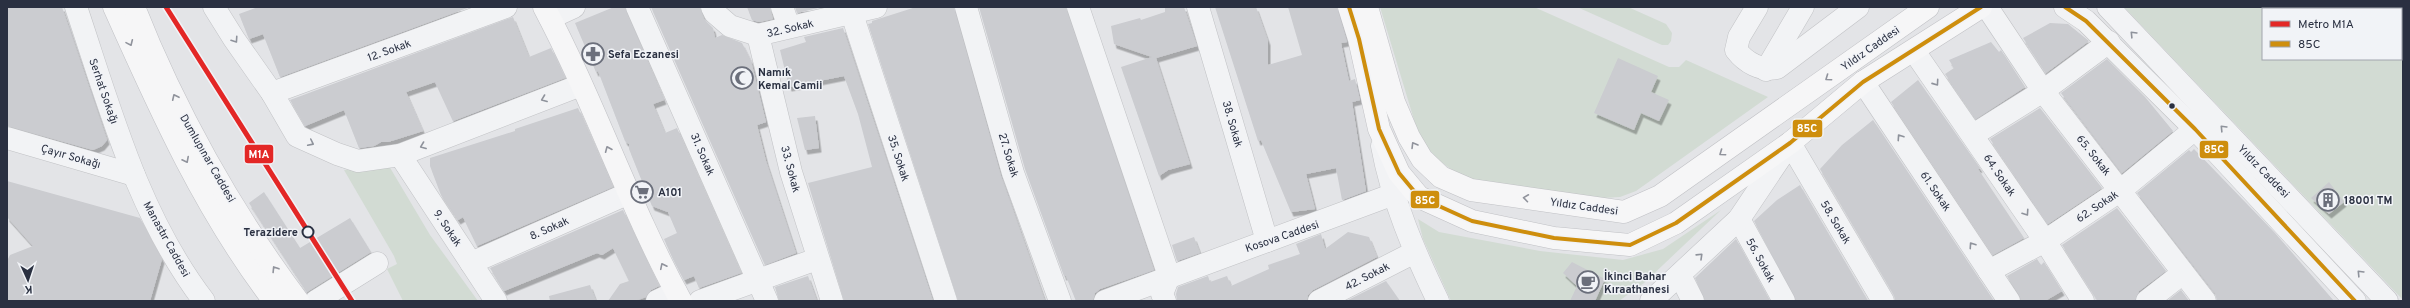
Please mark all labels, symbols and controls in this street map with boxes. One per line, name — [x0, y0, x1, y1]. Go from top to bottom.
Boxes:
legend — [2262, 8, 2402, 60]
street label: 32. Sokak — [765, 17, 815, 41]
text: Metro M1A — [2298, 17, 2354, 33]
street label: Yıldız Caddesi — [1838, 23, 1903, 74]
one-way arrow — [2131, 31, 2138, 38]
one-way arrow — [230, 36, 238, 43]
street label: 12. Sokak — [366, 37, 413, 65]
text: 85C — [2298, 37, 2321, 53]
one-way arrow — [125, 38, 133, 46]
pharmacy icon: Sefa Eczanesi — [580, 41, 606, 67]
place label: Sefa Eczanesi — [608, 48, 679, 62]
street label: Serhat Sokağı — [85, 57, 121, 126]
mosque icon: Namık Kemal Camii — [729, 65, 755, 91]
place label: Namık Kemal Camii — [758, 66, 822, 93]
one-way arrow — [1825, 73, 1832, 81]
one-way arrow — [1931, 78, 1938, 85]
one-way arrow — [172, 93, 180, 101]
one-way arrow — [541, 94, 548, 102]
street label: 38. Sokak — [1219, 99, 1245, 149]
unlabelled marker — [2167, 101, 2177, 111]
street label: Dumlupınar Caddesi — [176, 112, 238, 205]
line badge: 85C — [1792, 119, 1823, 138]
text: 85C — [1797, 122, 1817, 136]
one-way arrow — [2220, 125, 2227, 133]
street label: 31. Sokak — [687, 131, 717, 178]
street label: 27. Sokak — [995, 131, 1022, 180]
street label: 65. Sokak — [2073, 132, 2114, 179]
street label: 35. Sokak — [884, 133, 912, 184]
one-way arrow — [1897, 134, 1905, 141]
one-way arrow — [307, 138, 314, 146]
line badge: 85C — [2199, 140, 2229, 159]
street label: Çayır Sokağı — [39, 142, 102, 172]
one-way arrow — [420, 142, 427, 150]
one-way arrow — [1411, 142, 1418, 149]
street label: Yıldız Caddesi — [2234, 142, 2292, 201]
text: 85C — [2204, 143, 2224, 157]
line badge: M1A — [244, 144, 274, 164]
street label: 33. Sokak — [777, 144, 803, 194]
one-way arrow — [605, 145, 613, 153]
text: M1A — [249, 148, 270, 162]
one-way arrow — [1719, 148, 1726, 155]
street label: 64. Sokak — [1980, 152, 2019, 200]
one-way arrow — [181, 156, 188, 163]
street label: 61. Sokak — [1917, 169, 1954, 214]
supermarket icon: A101 — [629, 179, 655, 205]
place label: A101 — [658, 186, 682, 200]
street label: 62. Sokak — [2074, 187, 2122, 226]
building icon: 18001 TM — [2315, 187, 2341, 213]
line badge: 85C — [1410, 190, 1440, 209]
text: 85C — [1415, 194, 1435, 208]
one-way arrow — [1522, 194, 1529, 203]
place label: 18001 TM — [2344, 194, 2392, 208]
street label: Yıldız Caddesi — [1549, 195, 1619, 219]
street label: 58. Sokak — [1817, 198, 1854, 247]
street label: Manastır Caddesi — [140, 199, 193, 280]
street label: 9. Sokak — [430, 208, 465, 250]
one-way arrow — [2021, 208, 2028, 215]
street label: 8. Sokak — [528, 214, 571, 244]
street label: Kosova Caddesi — [1244, 218, 1321, 256]
marker: Terazidere — [301, 225, 315, 239]
place label: Terazidere — [244, 226, 298, 240]
street label: 56. Sokak — [1742, 236, 1778, 285]
one-way arrow — [1970, 243, 1977, 250]
one-way arrow — [1695, 253, 1703, 261]
north arrow — [8, 260, 48, 300]
street label: 42. Sokak — [1343, 260, 1392, 294]
one-way arrow — [660, 263, 668, 271]
one-way arrow — [273, 267, 280, 274]
cafe icon: İkinci Bahar Kıraathanesi — [1575, 269, 1601, 295]
place label: İkinci Bahar Kıraathanesi — [1604, 269, 1669, 297]
one-way arrow — [2358, 270, 2365, 278]
text: K — [24, 282, 33, 296]

